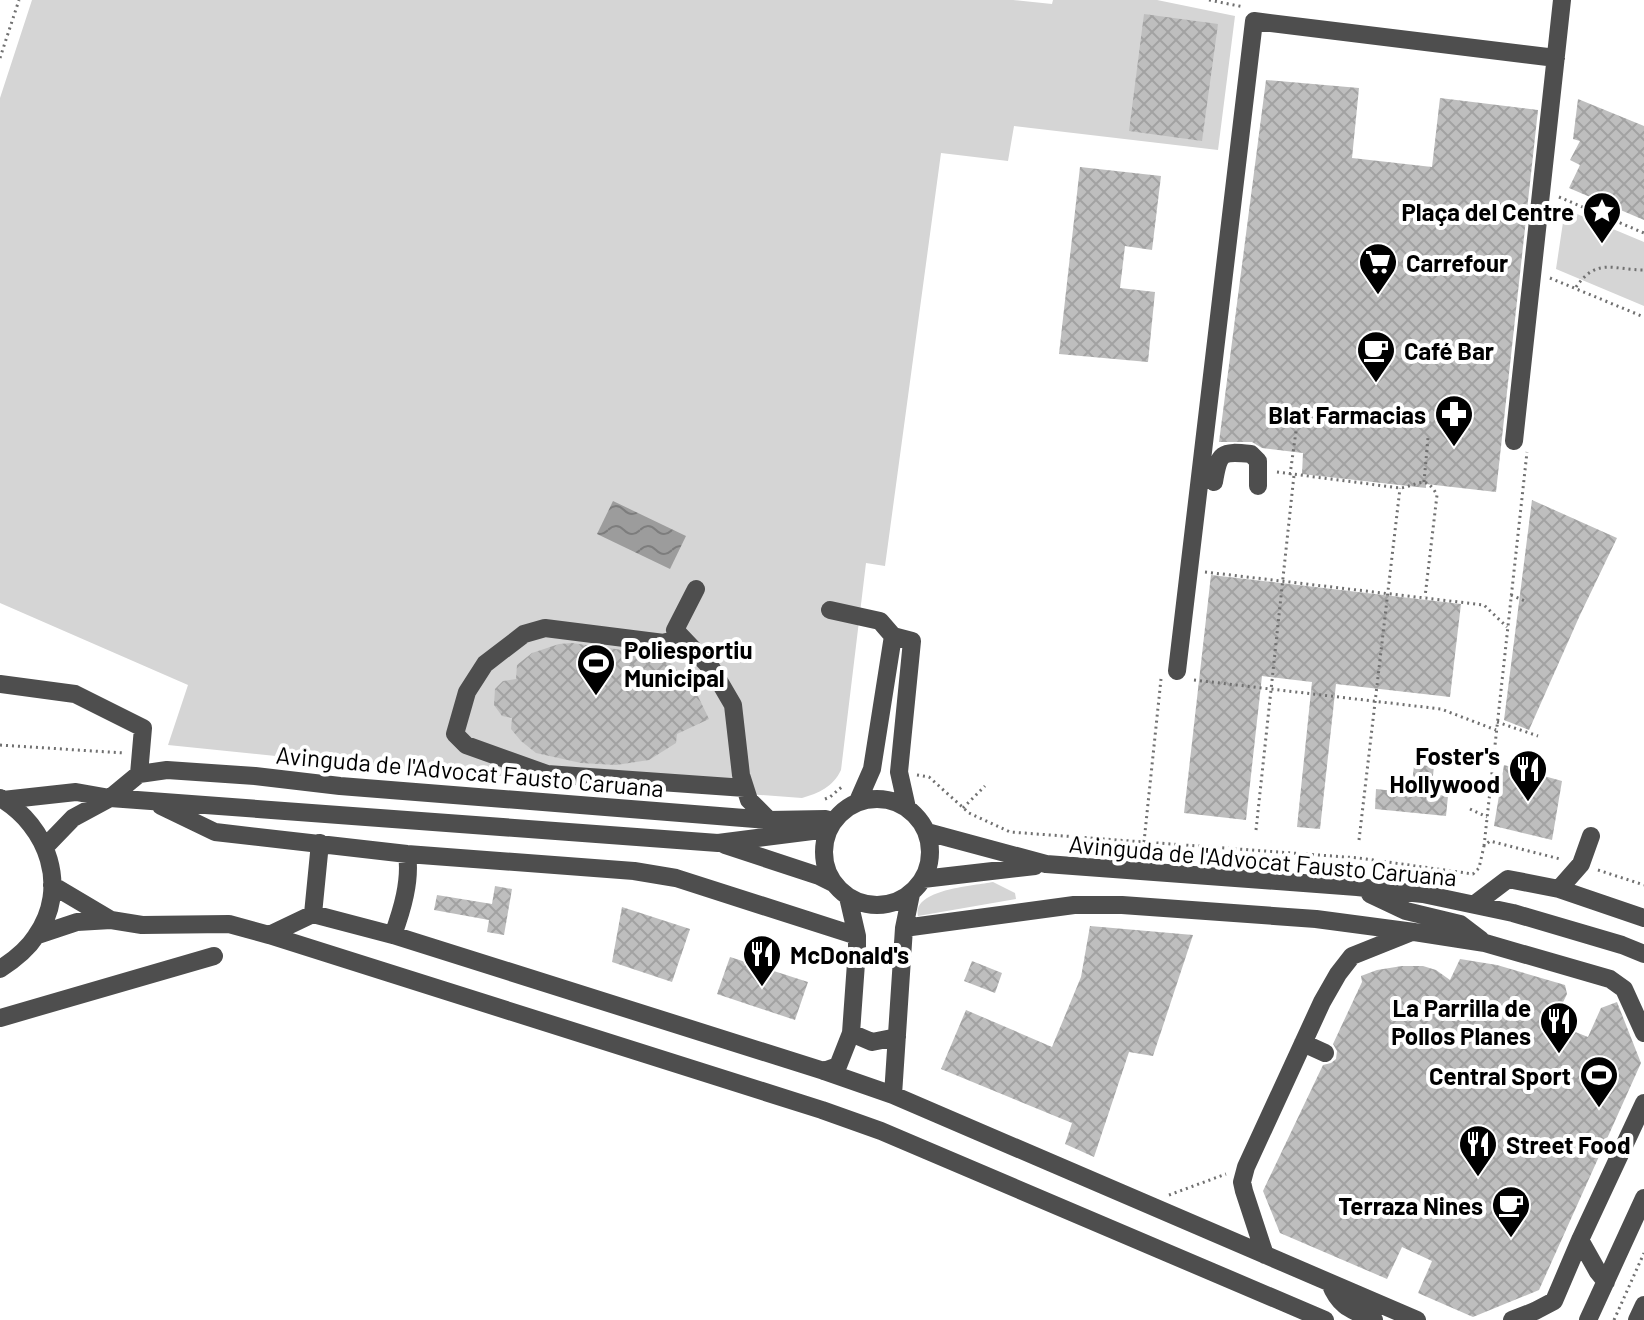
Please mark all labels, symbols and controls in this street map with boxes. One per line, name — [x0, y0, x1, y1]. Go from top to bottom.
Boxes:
place icon: Plaça del Centre — [1581, 190, 1623, 245]
place label: Plaça del Centre — [1402, 197, 1574, 226]
supermarket icon: Carrefour — [1357, 241, 1399, 296]
place label: Carrefour — [1406, 248, 1508, 277]
cafe icon: Café Bar — [1355, 329, 1397, 384]
place label: Café Bar — [1404, 336, 1494, 365]
pharmacy icon: Blat Farmacias — [1433, 393, 1475, 448]
place label: Blat Farmacias — [1268, 400, 1426, 429]
place label: Poliesportiu Municipal — [624, 635, 753, 692]
sports icon: Poliesportiu Municipal — [575, 642, 617, 697]
street label: Avinguda de l'Advocat Fausto Caruana — [275, 740, 665, 802]
place label: Foster's Hollywood — [1389, 741, 1500, 798]
restaurant icon: Foster's Hollywood — [1507, 748, 1549, 803]
street label: Avinguda de l'Advocat Fausto Caruana — [1068, 829, 1458, 891]
restaurant icon: McDonald's — [741, 933, 783, 988]
place label: McDonald's — [790, 940, 909, 969]
place label: La Parrilla de Pollos Planes — [1391, 993, 1531, 1050]
restaurant icon: La Parrilla de Pollos Planes — [1538, 1000, 1580, 1055]
sports icon: Central Sport — [1578, 1054, 1620, 1109]
place label: Central Sport — [1429, 1061, 1571, 1090]
restaurant icon: Street Food — [1457, 1123, 1499, 1178]
place label: Street Food — [1506, 1130, 1631, 1159]
cafe icon: Terraza Nines — [1490, 1184, 1532, 1239]
place label: Terraza Nines — [1338, 1191, 1483, 1220]

